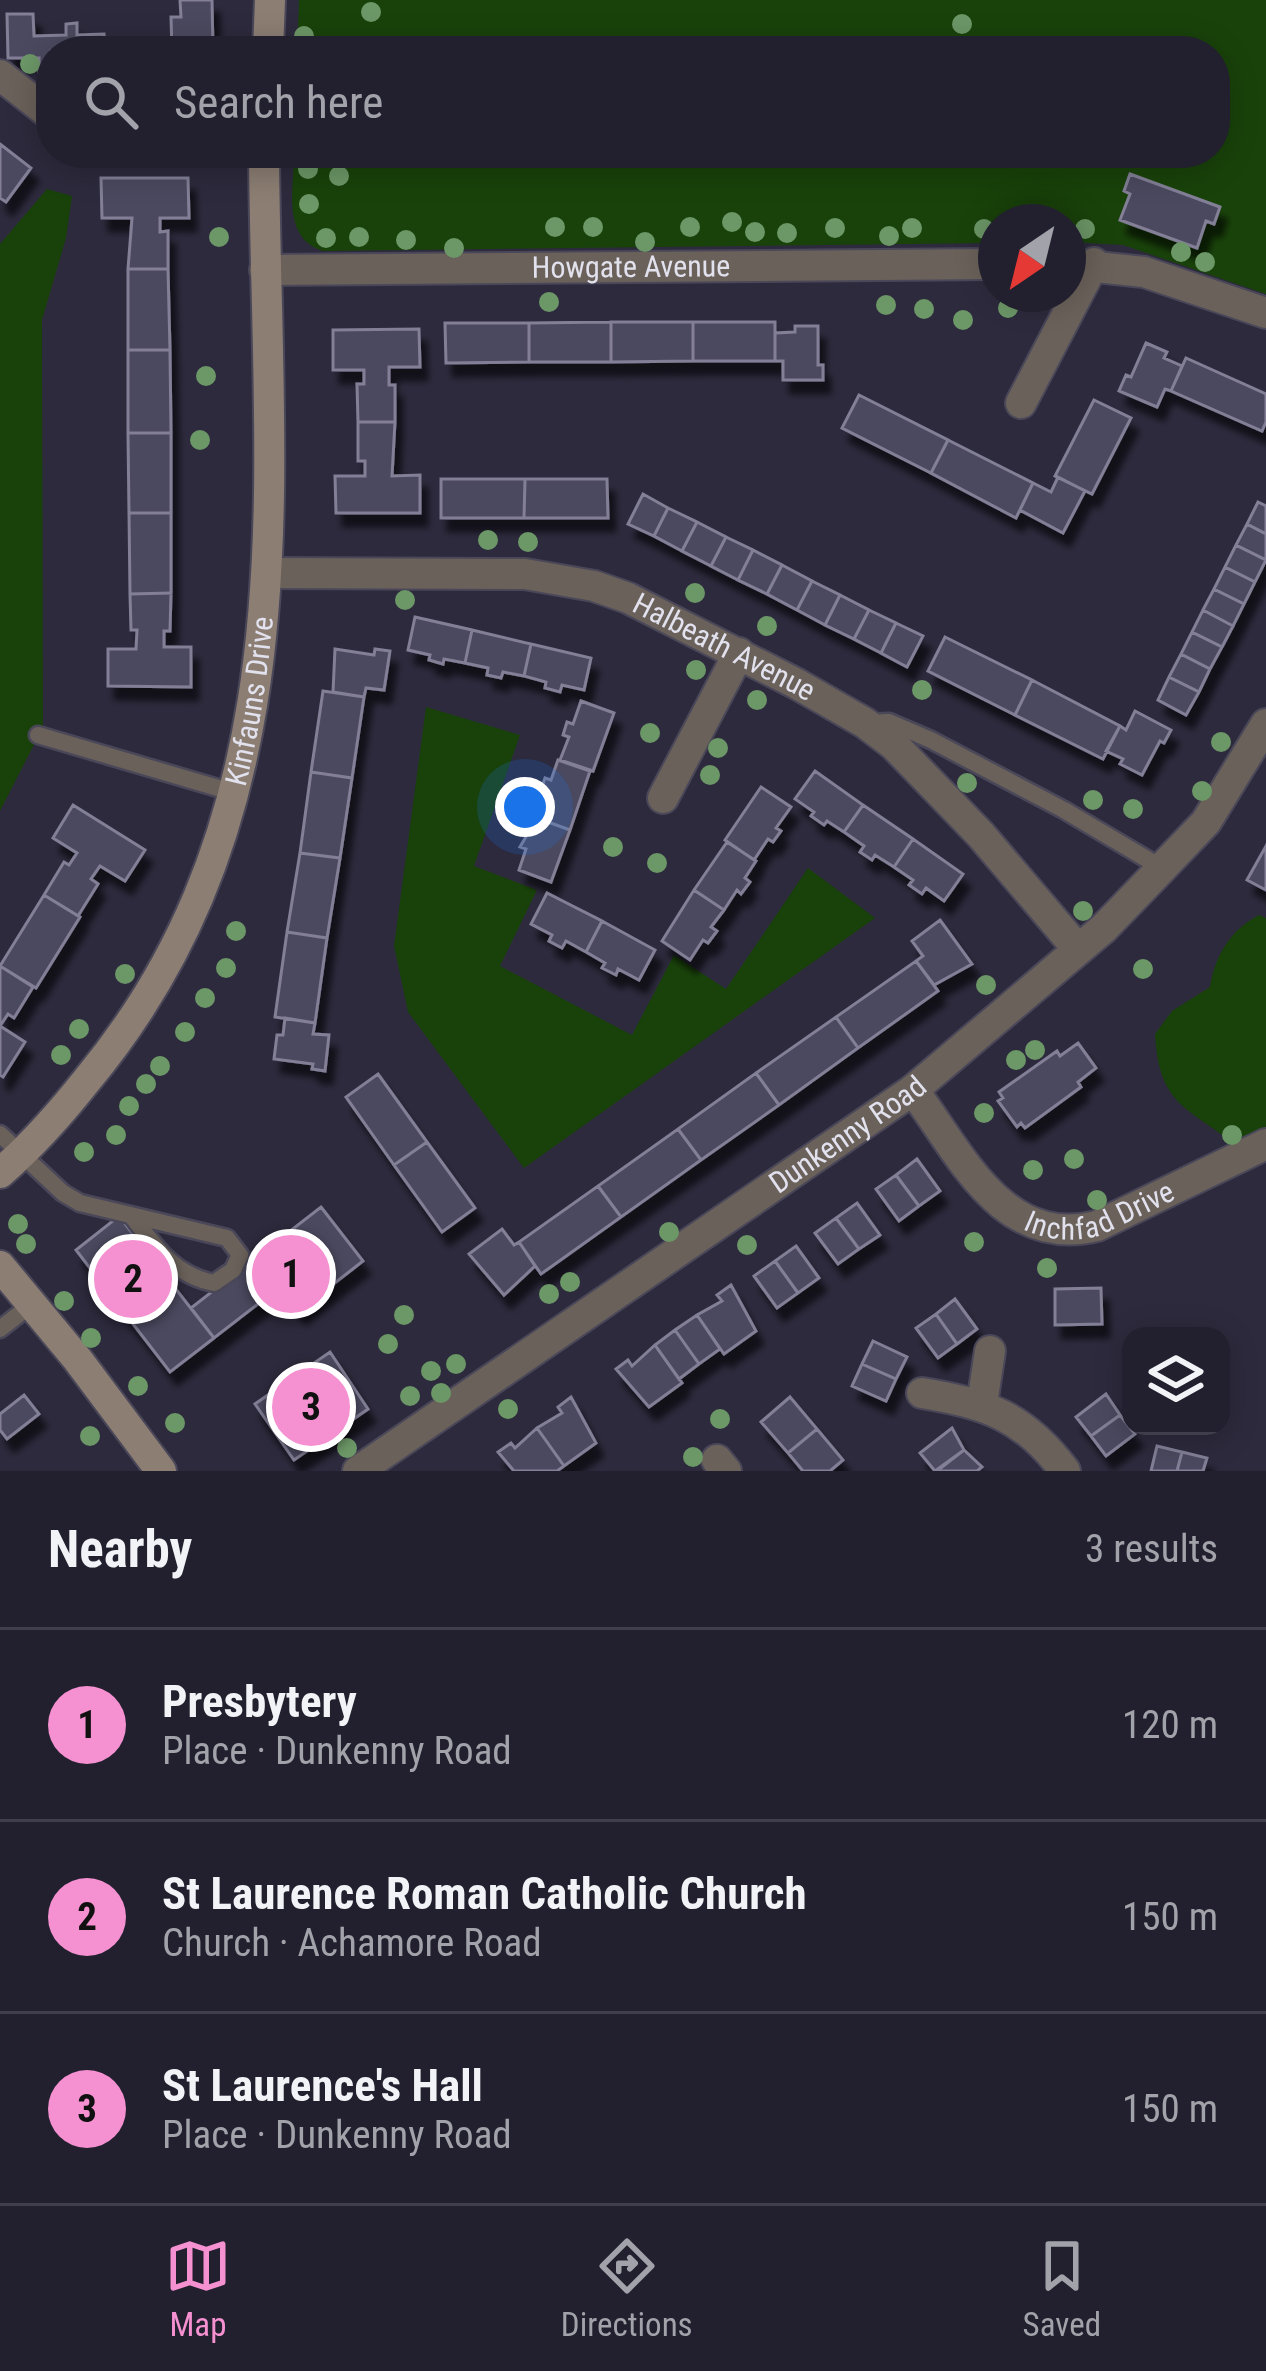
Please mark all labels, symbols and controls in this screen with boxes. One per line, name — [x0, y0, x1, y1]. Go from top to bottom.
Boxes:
search box — [36, 36, 1230, 168]
icon: search — [78, 69, 144, 135]
text: Search here — [174, 76, 383, 129]
north arrow — [978, 204, 1086, 312]
street label: Howgate Avenue — [532, 248, 730, 285]
street label: Halbeath Avenue — [627, 586, 822, 708]
street label: Kinfauns Drive — [218, 615, 280, 789]
your location — [495, 777, 555, 837]
street label: Dunkenny Road — [762, 1069, 933, 1200]
street label: Inchfad Drive — [1019, 1173, 1179, 1247]
pin: 1 — [252, 1229, 330, 1319]
pin: 2 — [94, 1234, 172, 1324]
map controls — [1122, 1327, 1230, 1435]
button: layers — [1122, 1327, 1230, 1435]
pin: 3 — [272, 1362, 350, 1452]
text: Nearby — [48, 1520, 192, 1579]
text: 3 results — [1085, 1526, 1218, 1572]
text: Presbytery — [162, 1675, 357, 1728]
text: 1 — [77, 1702, 97, 1748]
text: 120 m — [1122, 1702, 1218, 1748]
text: Place · Dunkenny Road — [162, 1728, 512, 1774]
text: St Laurence Roman Catholic Church — [162, 1867, 807, 1920]
text: 2 — [77, 1894, 97, 1940]
text: 150 m — [1122, 1894, 1218, 1940]
text: Church · Achamore Road — [162, 1920, 542, 1966]
text: St Laurence's Hall — [162, 2059, 483, 2112]
text: 3 — [77, 2086, 97, 2132]
text: 150 m — [1122, 2086, 1218, 2132]
text: Place · Dunkenny Road — [162, 2112, 512, 2158]
tab: Map — [165, 2233, 231, 2344]
tab: Directions — [561, 2233, 693, 2344]
tab: Saved — [1023, 2233, 1101, 2344]

